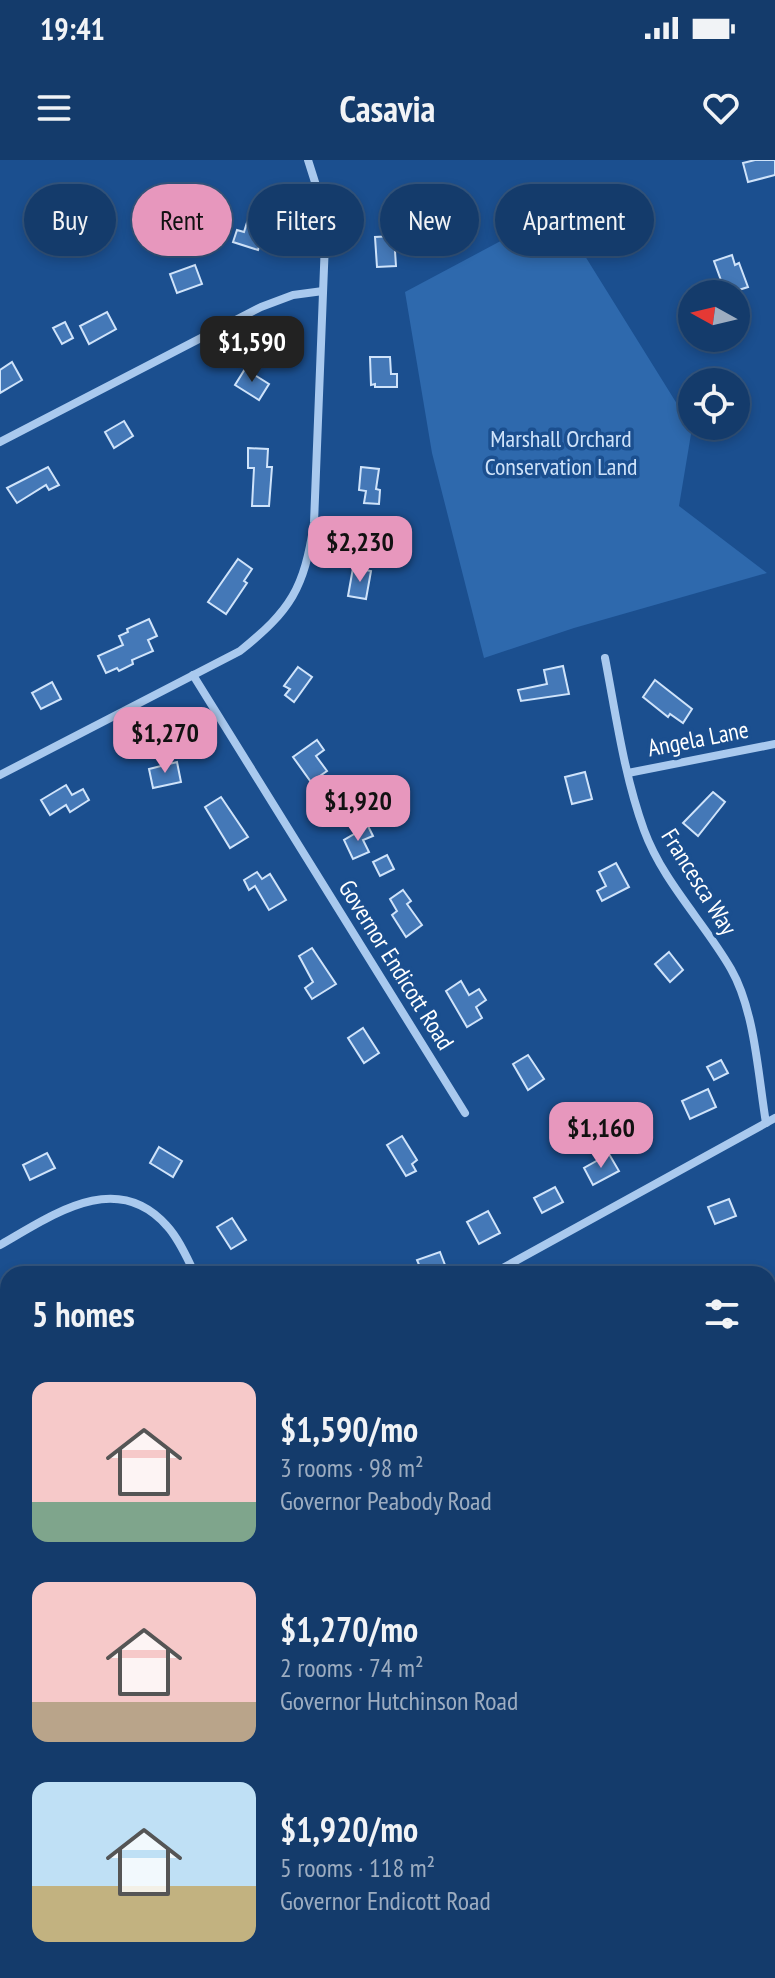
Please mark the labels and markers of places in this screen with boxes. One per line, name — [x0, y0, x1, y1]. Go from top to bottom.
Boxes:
pin: $1,590 — [187, 316, 317, 384]
pin: $2,230 — [295, 516, 425, 584]
pin: $1,270 — [100, 707, 230, 775]
pin: $1,920 — [293, 775, 423, 843]
pin: $1,160 — [536, 1102, 666, 1170]

